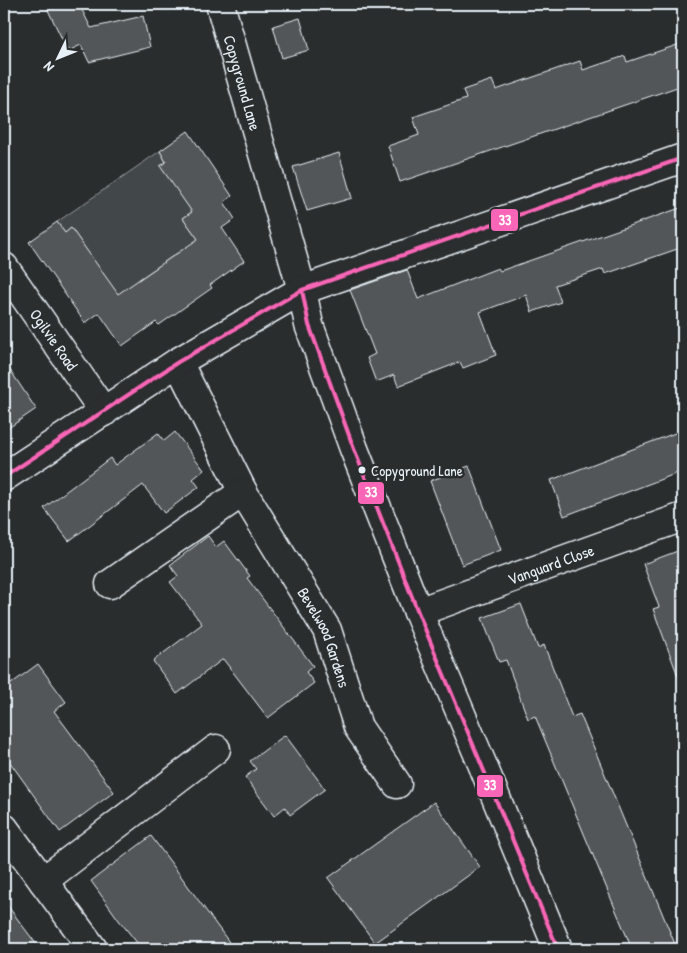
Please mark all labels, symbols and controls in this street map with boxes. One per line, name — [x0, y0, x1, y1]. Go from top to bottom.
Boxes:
north arrow — [32, 32, 82, 82]
street label: Copyground Lane — [219, 33, 267, 134]
text: N — [38, 58, 58, 76]
line badge: 33 — [490, 208, 519, 232]
text: 33 — [499, 210, 512, 229]
street label: Ogilvie Road — [25, 304, 83, 375]
place label: Copyground Lane — [371, 460, 463, 481]
marker: Copyground Lane — [357, 465, 367, 475]
line badge: 33 — [357, 481, 385, 505]
text: 33 — [365, 482, 378, 501]
street label: Vanguard Close — [504, 539, 598, 590]
street label: Bevelwood Gardens — [293, 583, 356, 690]
line badge: 33 — [476, 774, 504, 798]
text: 33 — [484, 775, 497, 794]

